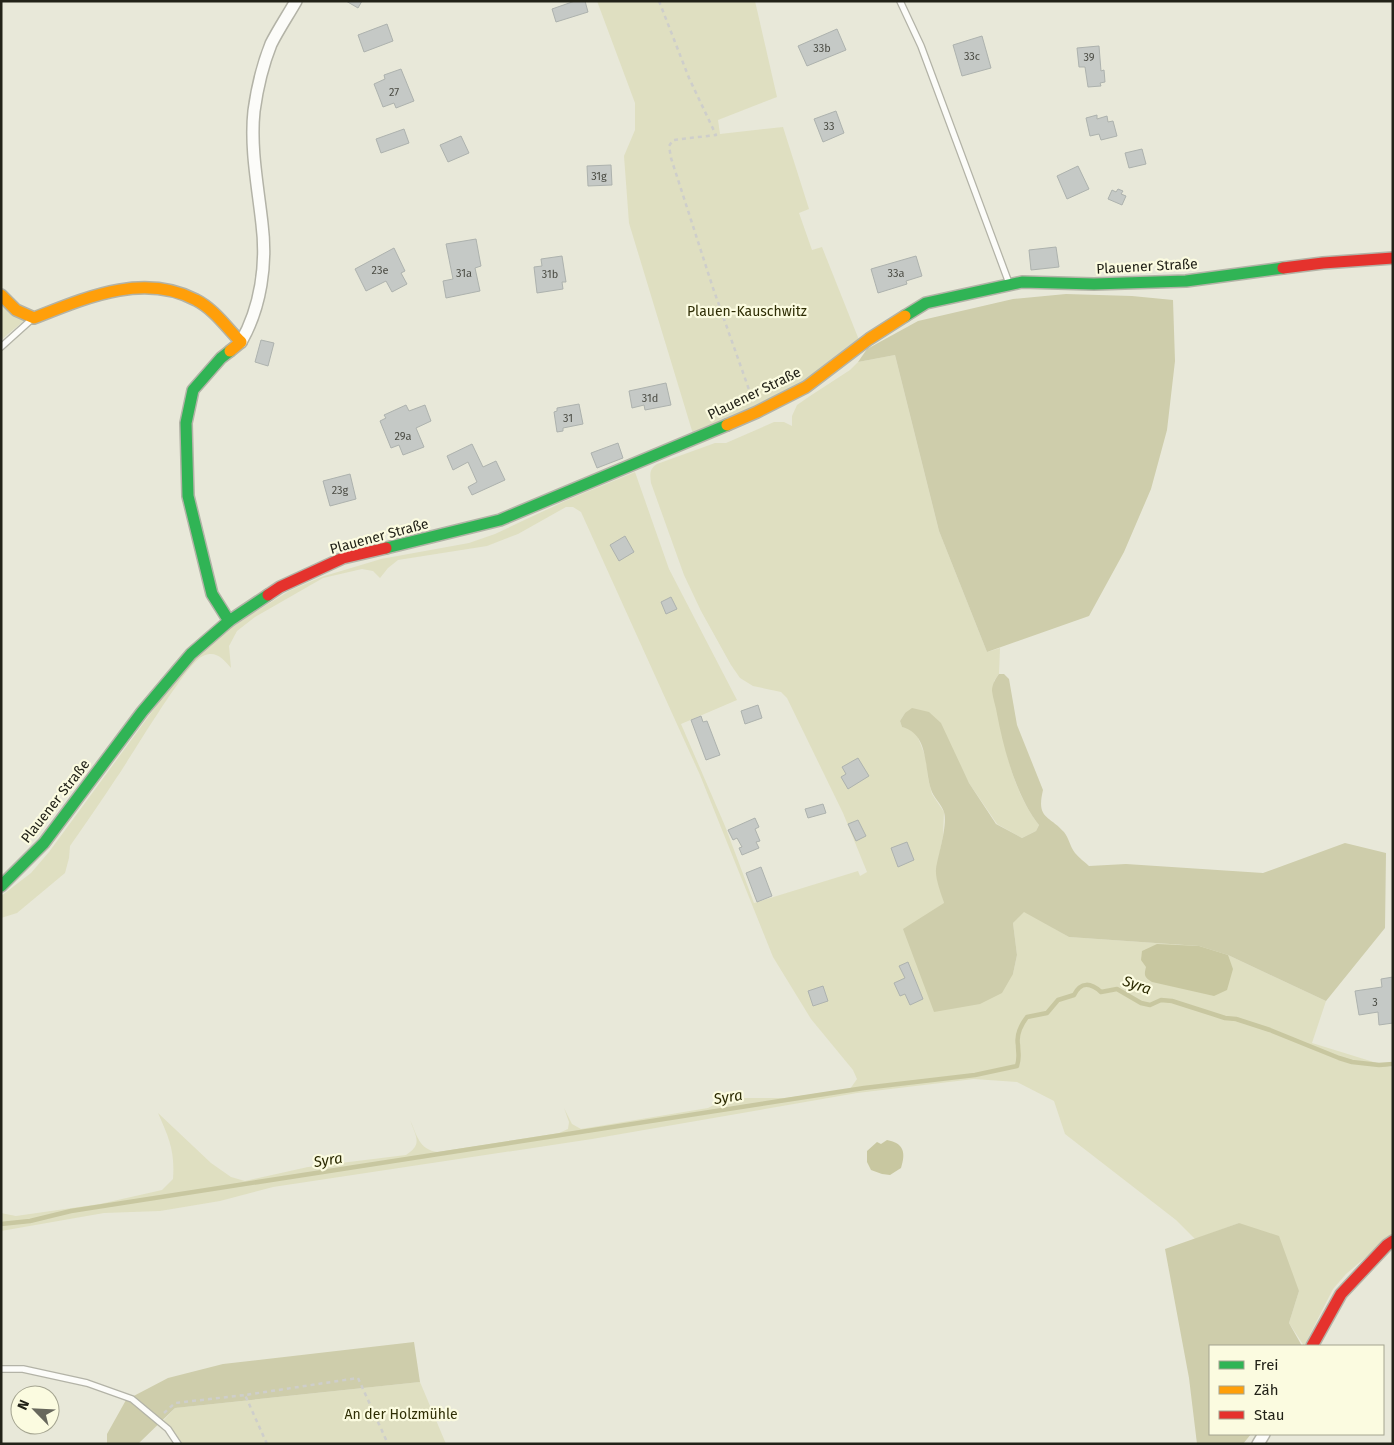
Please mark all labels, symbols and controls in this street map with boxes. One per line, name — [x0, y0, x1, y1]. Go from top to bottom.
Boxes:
house number: 33b — [813, 42, 831, 55]
house number: 33c — [964, 50, 980, 63]
house number: 39 — [1083, 51, 1095, 64]
house number: 27 — [389, 86, 399, 99]
house number: 33 — [824, 120, 834, 133]
house number: 31g — [591, 170, 607, 183]
street label: Plauener Straße — [1096, 255, 1198, 278]
house number: 23e — [372, 264, 388, 277]
house number: 31a — [456, 267, 472, 280]
house number: 33a — [888, 267, 904, 280]
house number: 31b — [542, 268, 558, 281]
park label: Plauen-Kauschwitz — [687, 303, 807, 320]
street label: Plauener Straße — [705, 364, 804, 423]
house number: 31d — [642, 392, 658, 405]
house number: 31 — [563, 412, 573, 425]
house number: 29a — [395, 430, 412, 443]
house number: 23g — [332, 484, 349, 497]
street label: Plauener Straße — [328, 515, 430, 558]
street label: Plauener Straße — [17, 756, 93, 847]
water label: Syra — [1119, 971, 1154, 998]
house number: 3 — [1372, 996, 1378, 1009]
water label: Syra — [711, 1086, 744, 1108]
water label: Syra — [311, 1149, 344, 1171]
legend — [1209, 1345, 1384, 1435]
text: Frei — [1254, 1356, 1279, 1374]
text: Zäh — [1254, 1381, 1279, 1399]
north arrow — [10, 1385, 60, 1435]
text: N — [14, 1397, 33, 1413]
park label: An der Holzmühle — [344, 1406, 458, 1423]
text: Stau — [1254, 1406, 1284, 1424]

